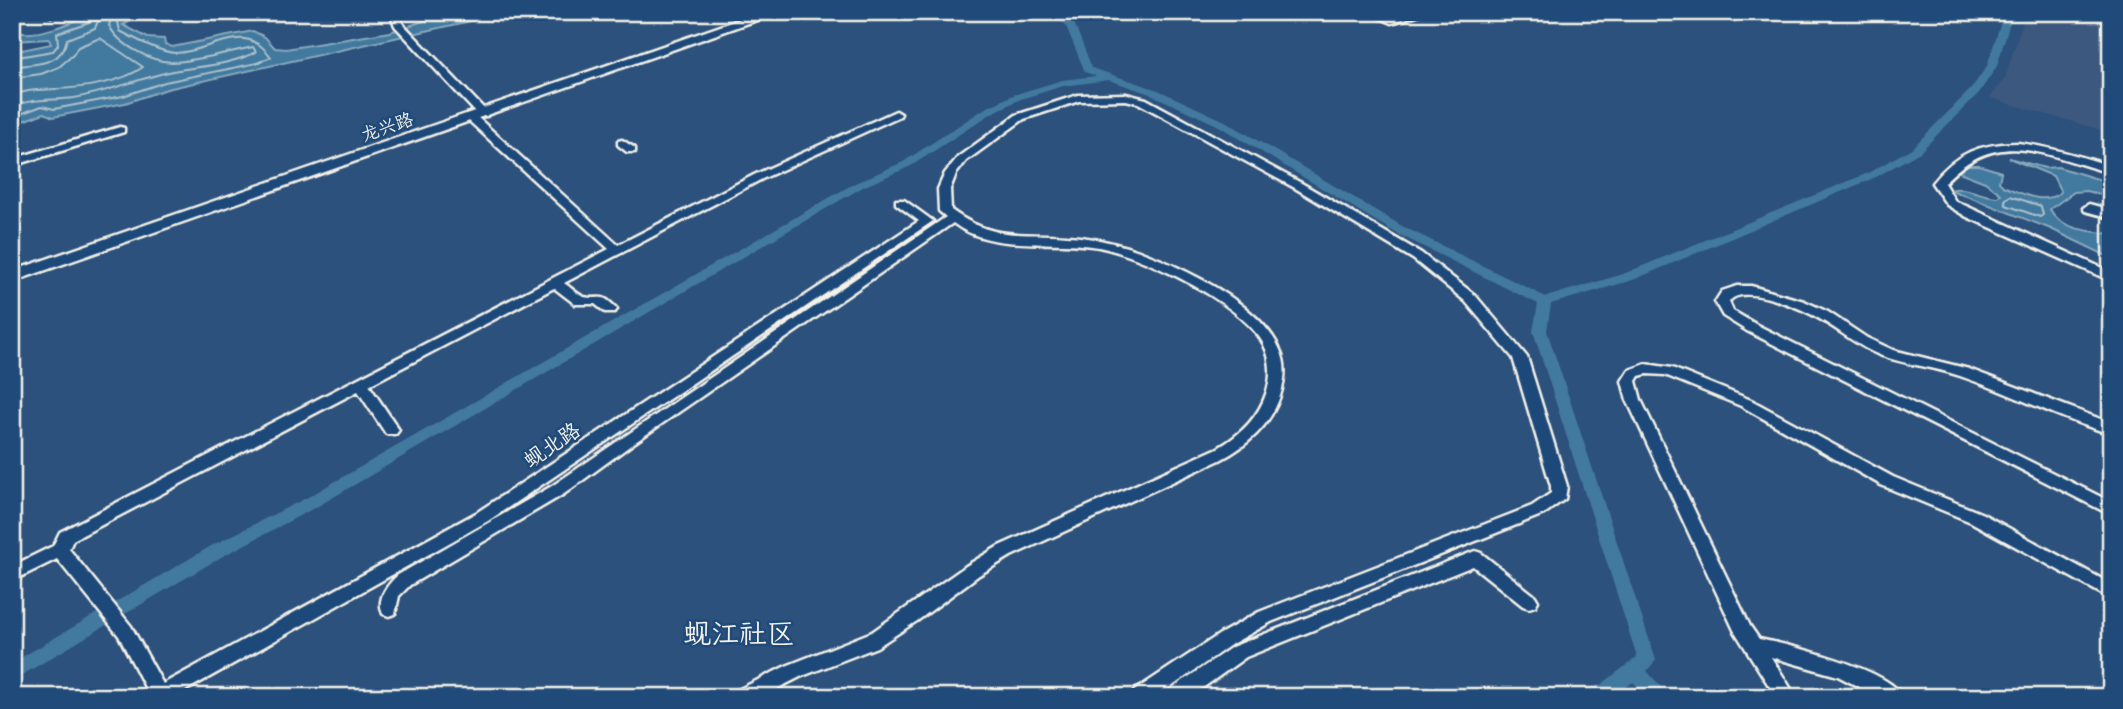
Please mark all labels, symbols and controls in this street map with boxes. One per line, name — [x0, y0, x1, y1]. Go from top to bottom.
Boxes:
street label: 龙兴路 — [358, 108, 417, 148]
street label: 蚬北路 — [519, 417, 587, 475]
district label: 蚬江社区 — [683, 617, 795, 654]

